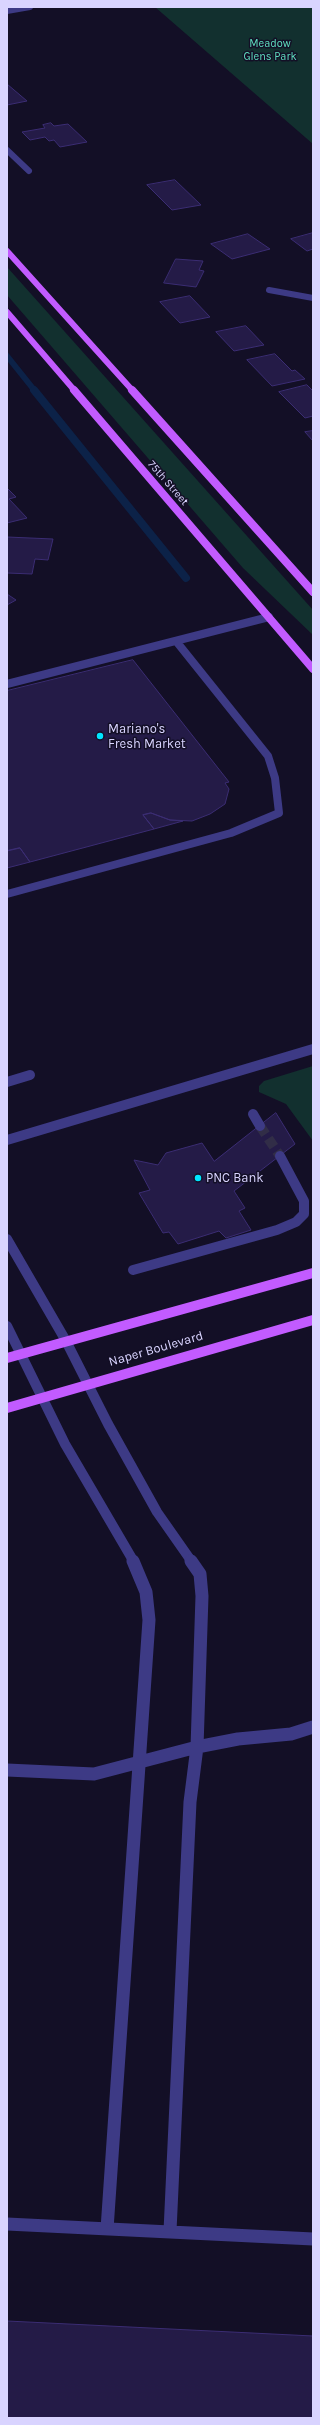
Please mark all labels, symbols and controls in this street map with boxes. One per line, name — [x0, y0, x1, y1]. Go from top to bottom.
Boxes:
park label: Meadow Glens Park — [243, 37, 297, 63]
street label: 75th Street — [145, 458, 191, 508]
place label: Mariano's Fresh Market — [108, 721, 186, 752]
marker: Mariano's Fresh Market — [95, 731, 105, 741]
place label: PNC Bank — [206, 1170, 264, 1186]
marker: PNC Bank — [193, 1173, 203, 1183]
street label: Naper Boulevard — [107, 1328, 205, 1370]

